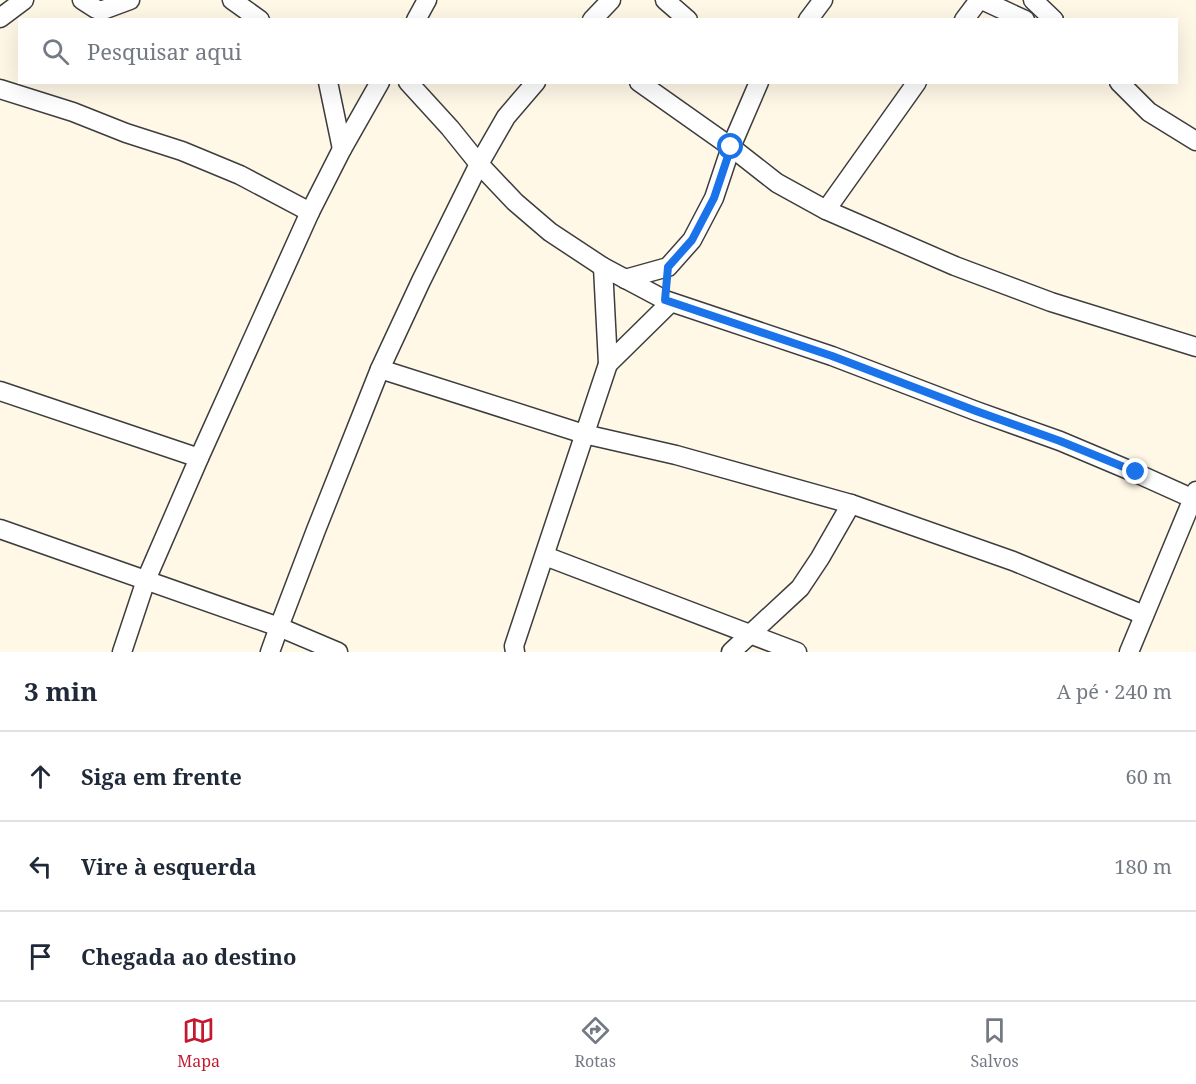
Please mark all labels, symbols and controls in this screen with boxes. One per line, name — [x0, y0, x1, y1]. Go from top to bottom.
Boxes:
search box — [18, 18, 1178, 84]
icon: search — [39, 35, 72, 68]
text: Pesquisar aqui — [87, 36, 242, 66]
route start — [717, 133, 743, 159]
route end — [1122, 458, 1148, 484]
text: 3 min — [24, 673, 98, 709]
text: A pé · 240 m — [1057, 678, 1172, 705]
icon: ahead — [24, 760, 57, 793]
text: Siga em frente — [81, 761, 242, 791]
text: 60 m — [1126, 763, 1172, 790]
icon: left — [24, 850, 57, 883]
text: Vire à esquerda — [81, 851, 257, 881]
text: 180 m — [1114, 853, 1172, 880]
icon: arrive — [24, 940, 57, 973]
text: Chegada ao destino — [81, 941, 296, 971]
tab: Mapa — [177, 1014, 220, 1072]
tab: Rotas — [574, 1014, 616, 1072]
tab: Salvos — [970, 1014, 1019, 1072]

